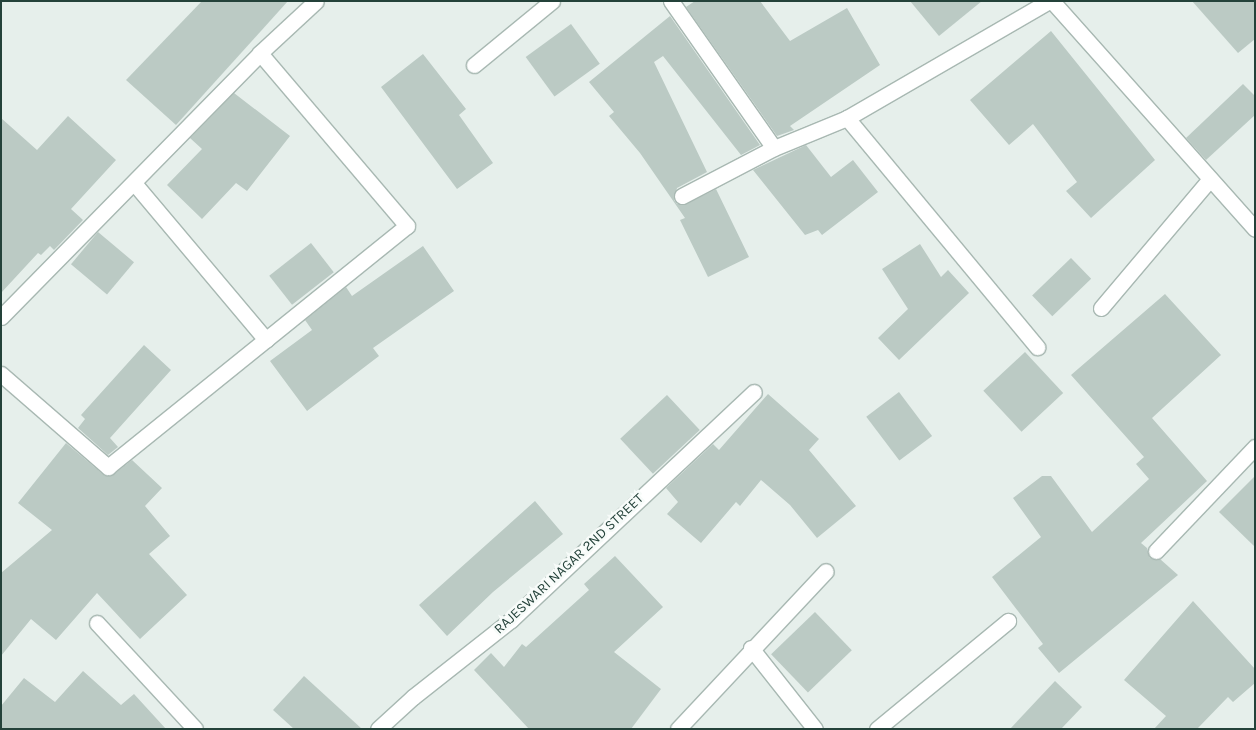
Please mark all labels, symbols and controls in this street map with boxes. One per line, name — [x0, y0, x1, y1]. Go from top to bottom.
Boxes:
street label: RAJESWARI NAGAR 2ND STREET — [491, 490, 647, 638]

